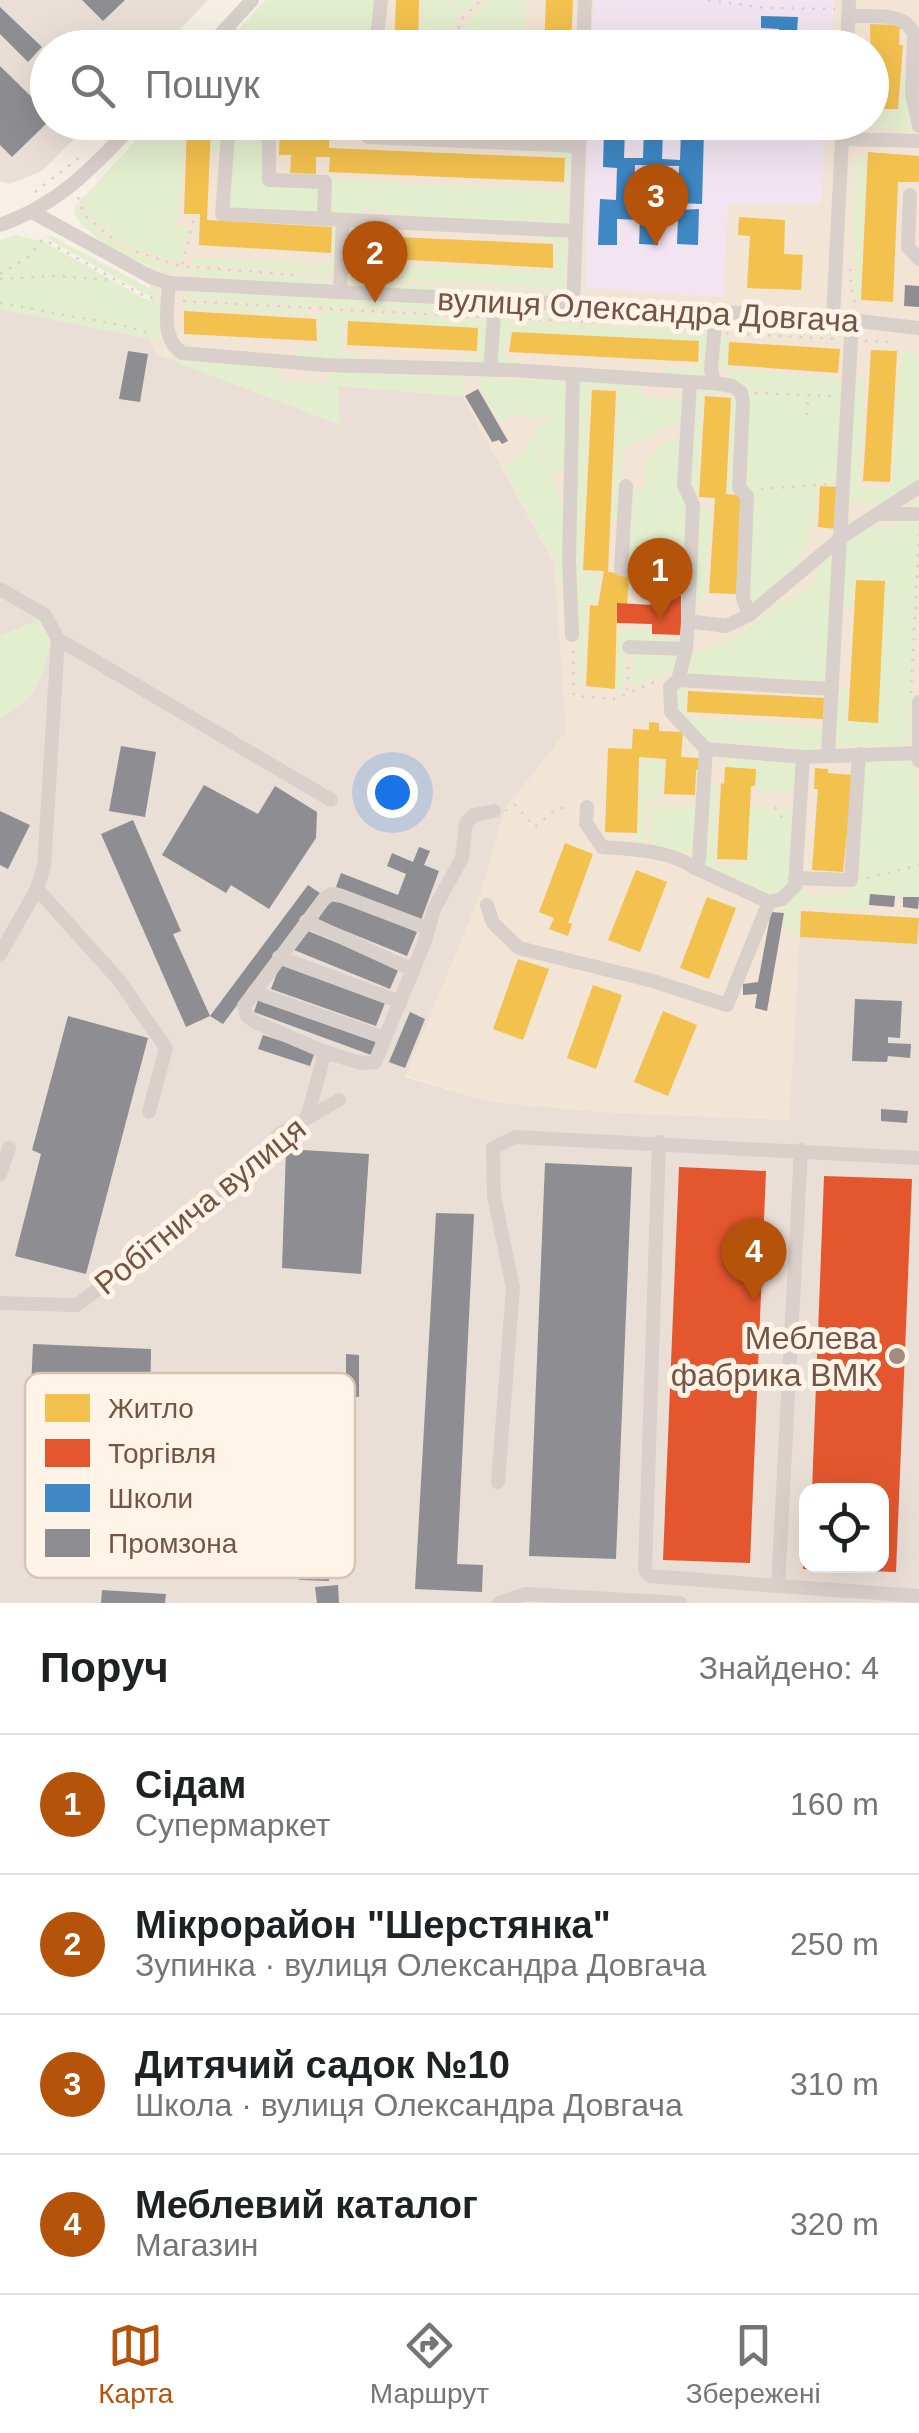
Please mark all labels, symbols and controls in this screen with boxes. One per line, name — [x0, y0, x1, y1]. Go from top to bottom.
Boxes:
search box — [30, 30, 889, 140]
icon: search — [65, 58, 120, 113]
text: Пошук — [145, 64, 260, 106]
pin: 3 — [624, 164, 688, 246]
pin: 2 — [342, 220, 408, 303]
street label: вулиця Олександра Довгача — [436, 281, 860, 339]
pin: 1 — [628, 538, 692, 620]
your location — [367, 767, 418, 818]
street label: Робітнича вулиця — [87, 1110, 313, 1302]
pin: 4 — [722, 1218, 786, 1301]
place label: Меблева фабрика ВМК — [671, 1320, 877, 1393]
marker: Меблева фабрика ВМК — [886, 1345, 908, 1367]
legend — [25, 1373, 355, 1578]
text: Житло — [108, 1393, 194, 1424]
text: Торгівля — [108, 1438, 216, 1469]
text: Школи — [108, 1483, 193, 1514]
map controls — [799, 1483, 889, 1573]
button: locate — [799, 1483, 889, 1573]
text: Промзона — [108, 1528, 238, 1559]
text: Поруч — [40, 1644, 169, 1691]
text: Знайдено: 4 — [699, 1650, 879, 1686]
text: Сідам — [135, 1764, 246, 1806]
text: 1 — [64, 1786, 81, 1822]
text: 160 m — [790, 1786, 879, 1822]
text: Супермаркет — [135, 1807, 330, 1843]
text: Мікрорайон "Шерстянка" — [135, 1904, 611, 1946]
text: 2 — [64, 1926, 81, 1962]
text: 250 m — [790, 1926, 879, 1962]
text: Зупинка · вулиця Олександра Довгача — [135, 1947, 706, 1983]
text: Дитячий садок №10 — [135, 2044, 510, 2086]
text: 3 — [64, 2066, 81, 2102]
text: 310 m — [790, 2066, 879, 2102]
text: Школа · вулиця Олександра Довгача — [135, 2087, 683, 2123]
text: Меблевий каталог — [135, 2184, 478, 2226]
text: 4 — [64, 2206, 81, 2242]
text: 320 m — [790, 2206, 879, 2242]
text: Магазин — [135, 2227, 258, 2263]
tab: Карта — [98, 2318, 173, 2410]
tab: Маршрут — [370, 2318, 489, 2410]
tab: Збережені — [686, 2318, 821, 2410]

